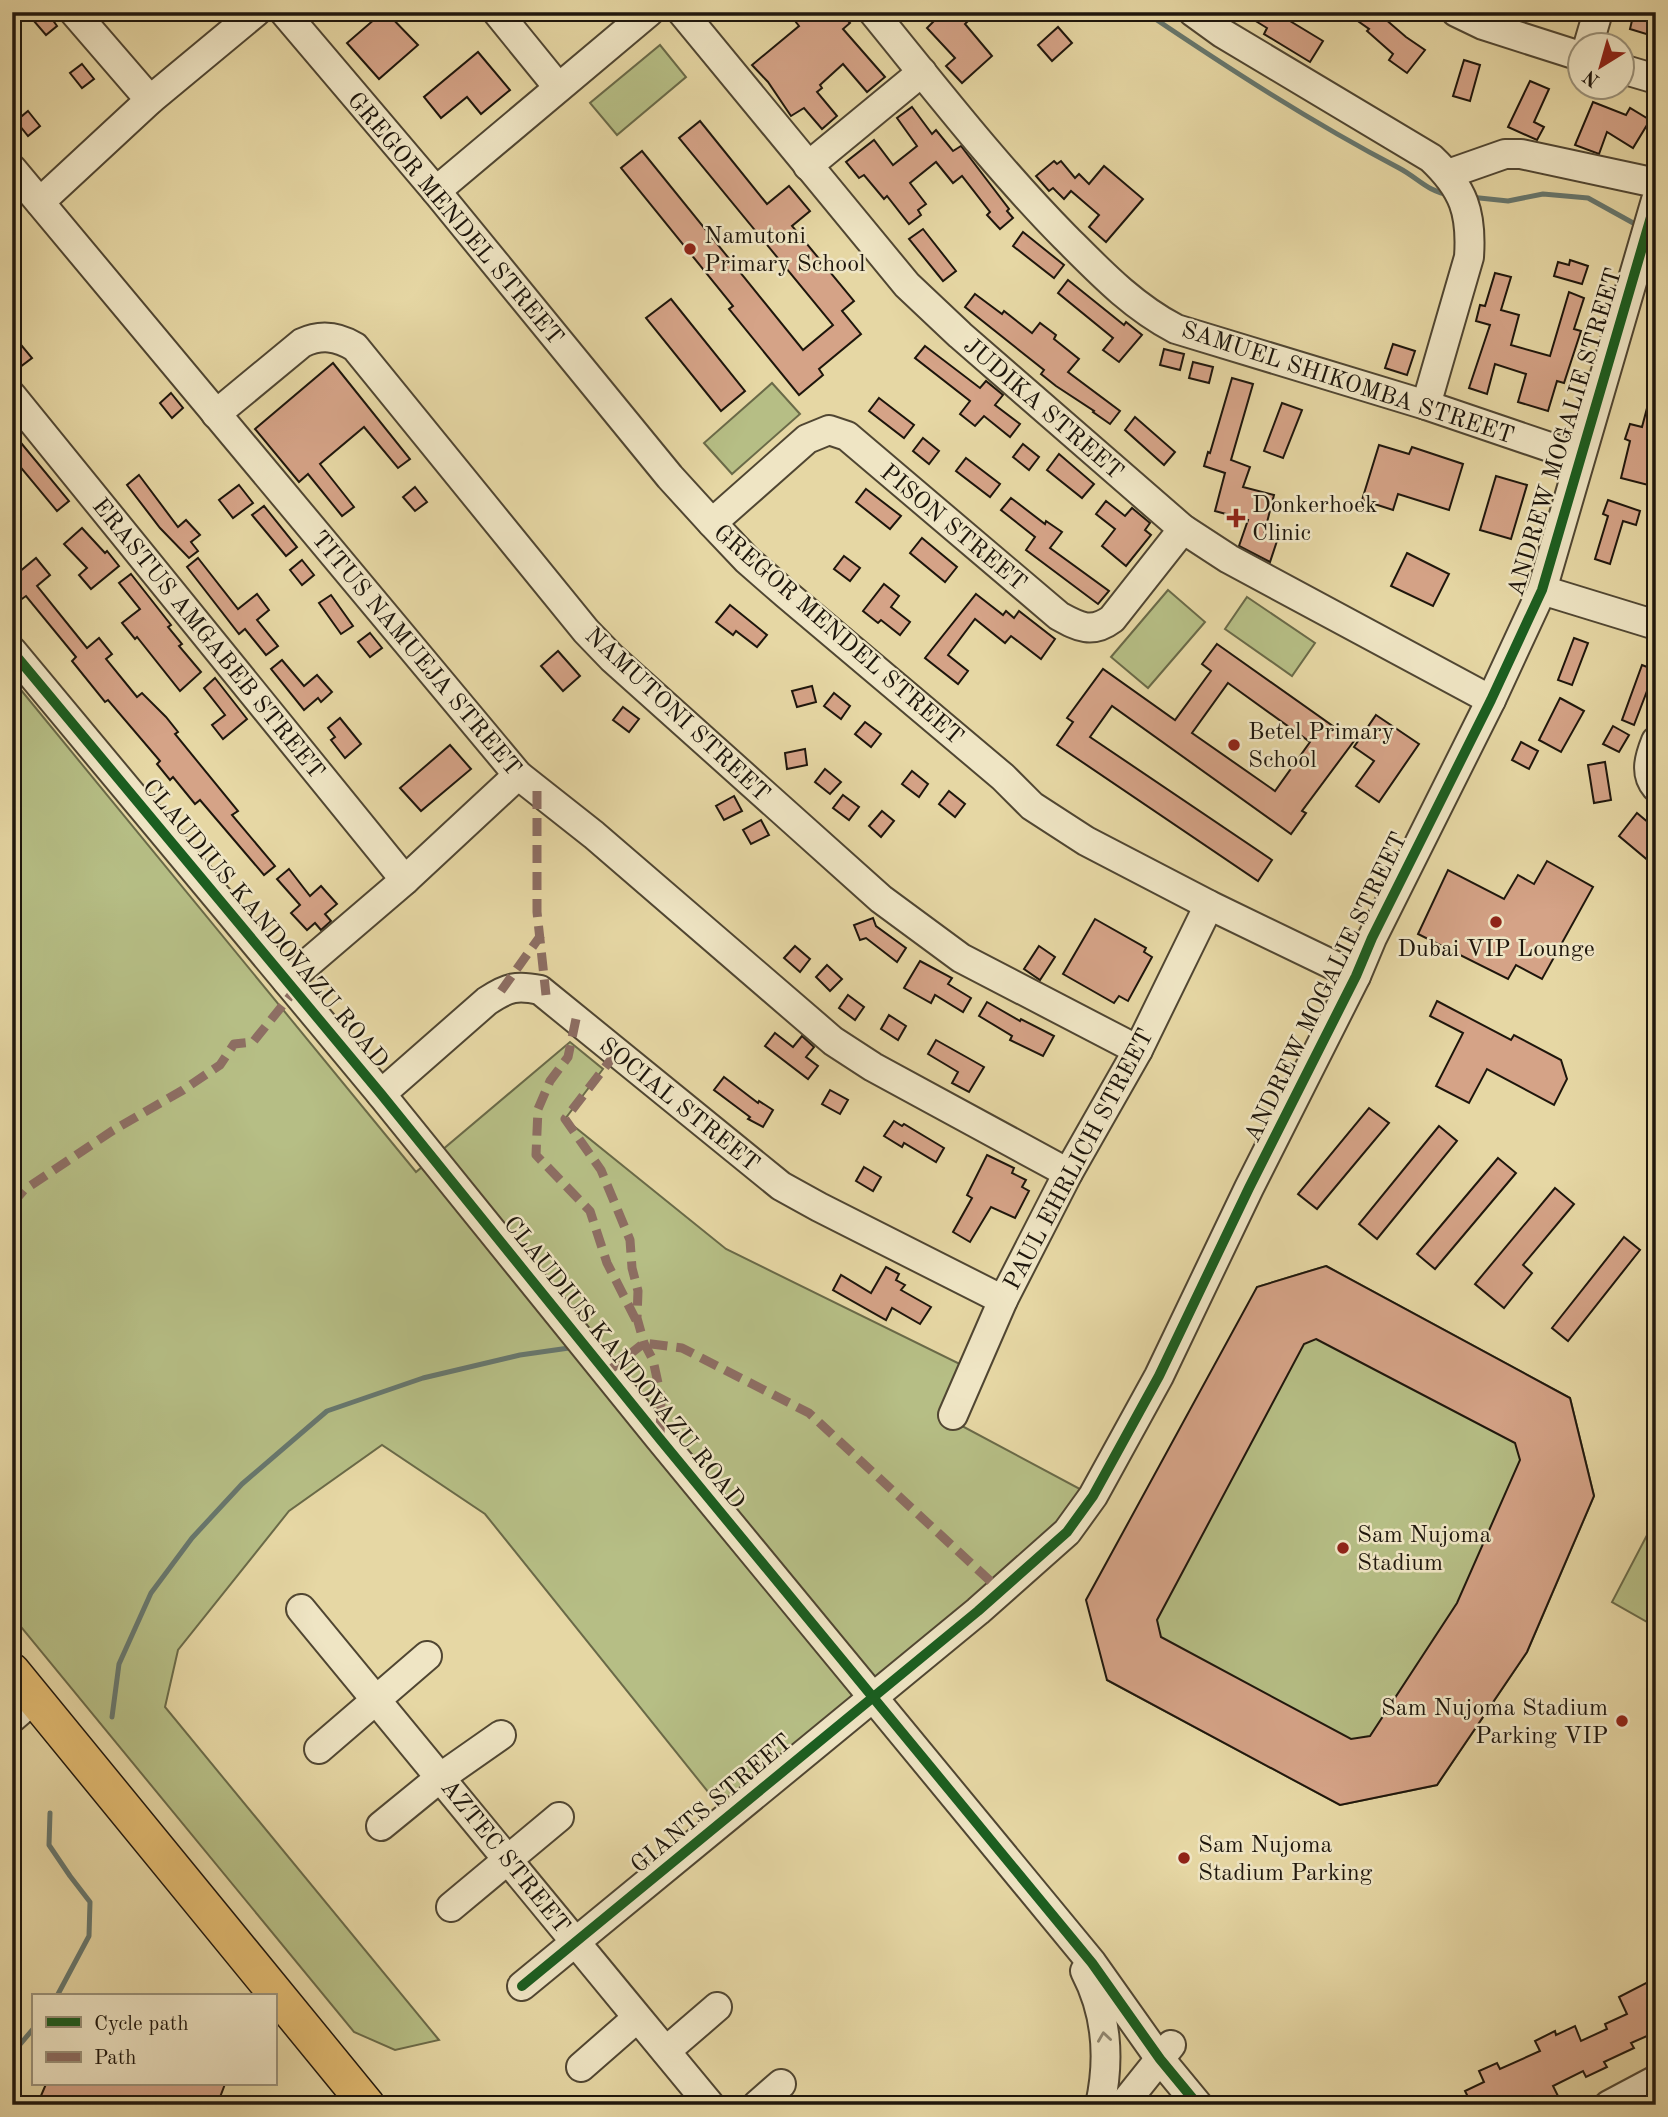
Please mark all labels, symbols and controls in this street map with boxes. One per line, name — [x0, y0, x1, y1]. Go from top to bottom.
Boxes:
north arrow — [1566, 32, 1636, 102]
text: N — [1580, 65, 1604, 90]
street label: GREGOR MENDEL STREET — [342, 88, 567, 350]
place label: Namutoni Primary School — [704, 225, 866, 277]
marker: Namutoni Primary School — [682, 241, 698, 257]
street label: ANDREW MOGALIE STREET — [1504, 266, 1627, 599]
street label: SAMUEL SHIKOMBA STREET — [1178, 319, 1517, 449]
street label: JUDIKA STREET — [958, 334, 1127, 485]
street label: PISON STREET — [875, 461, 1030, 596]
street label: ERASTUS AMGABEB STREET — [87, 494, 328, 784]
place label: Donkerhoek Clinic — [1252, 494, 1377, 546]
marker: Donkerhoek Clinic — [1226, 508, 1246, 528]
street label: GREGOR MENDEL STREET — [708, 521, 967, 750]
street label: TITUS NAMUEJA STREET — [306, 527, 525, 781]
street label: NAMUTONI STREET — [580, 624, 774, 807]
place label: Betel Primary School — [1248, 721, 1395, 773]
marker: Betel Primary School — [1226, 737, 1242, 753]
street label: CLAUDIUS KANDOVAZU ROAD — [137, 775, 392, 1073]
street label: ANDREW MOGALIE STREET — [1241, 829, 1412, 1147]
marker: Dubai VIP Lounge — [1488, 914, 1504, 930]
place label: Dubai VIP Lounge — [1397, 938, 1595, 962]
street label: PAUL EHRLICH STREET — [1001, 1025, 1159, 1294]
street label: SOCIAL STREET — [594, 1034, 763, 1177]
street label: CLAUDIUS KANDOVAZU ROAD — [498, 1213, 749, 1514]
place label: Sam Nujoma Stadium — [1357, 1524, 1491, 1576]
marker: Sam Nujoma Stadium — [1335, 1540, 1351, 1556]
place label: Sam Nujoma Stadium Parking VIP — [1381, 1697, 1608, 1749]
marker: Sam Nujoma Stadium Parking VIP — [1614, 1713, 1630, 1729]
street label: GIANTS STREET — [627, 1730, 797, 1879]
street label: AZTEC STREET — [435, 1776, 574, 1939]
place label: Sam Nujoma Stadium Parking — [1198, 1834, 1373, 1886]
marker: Sam Nujoma Stadium Parking — [1176, 1850, 1192, 1866]
legend — [32, 1994, 276, 2086]
text: Cycle path — [94, 2014, 189, 2035]
one-way arrow — [1097, 2032, 1112, 2043]
text: Path — [94, 2048, 137, 2069]

